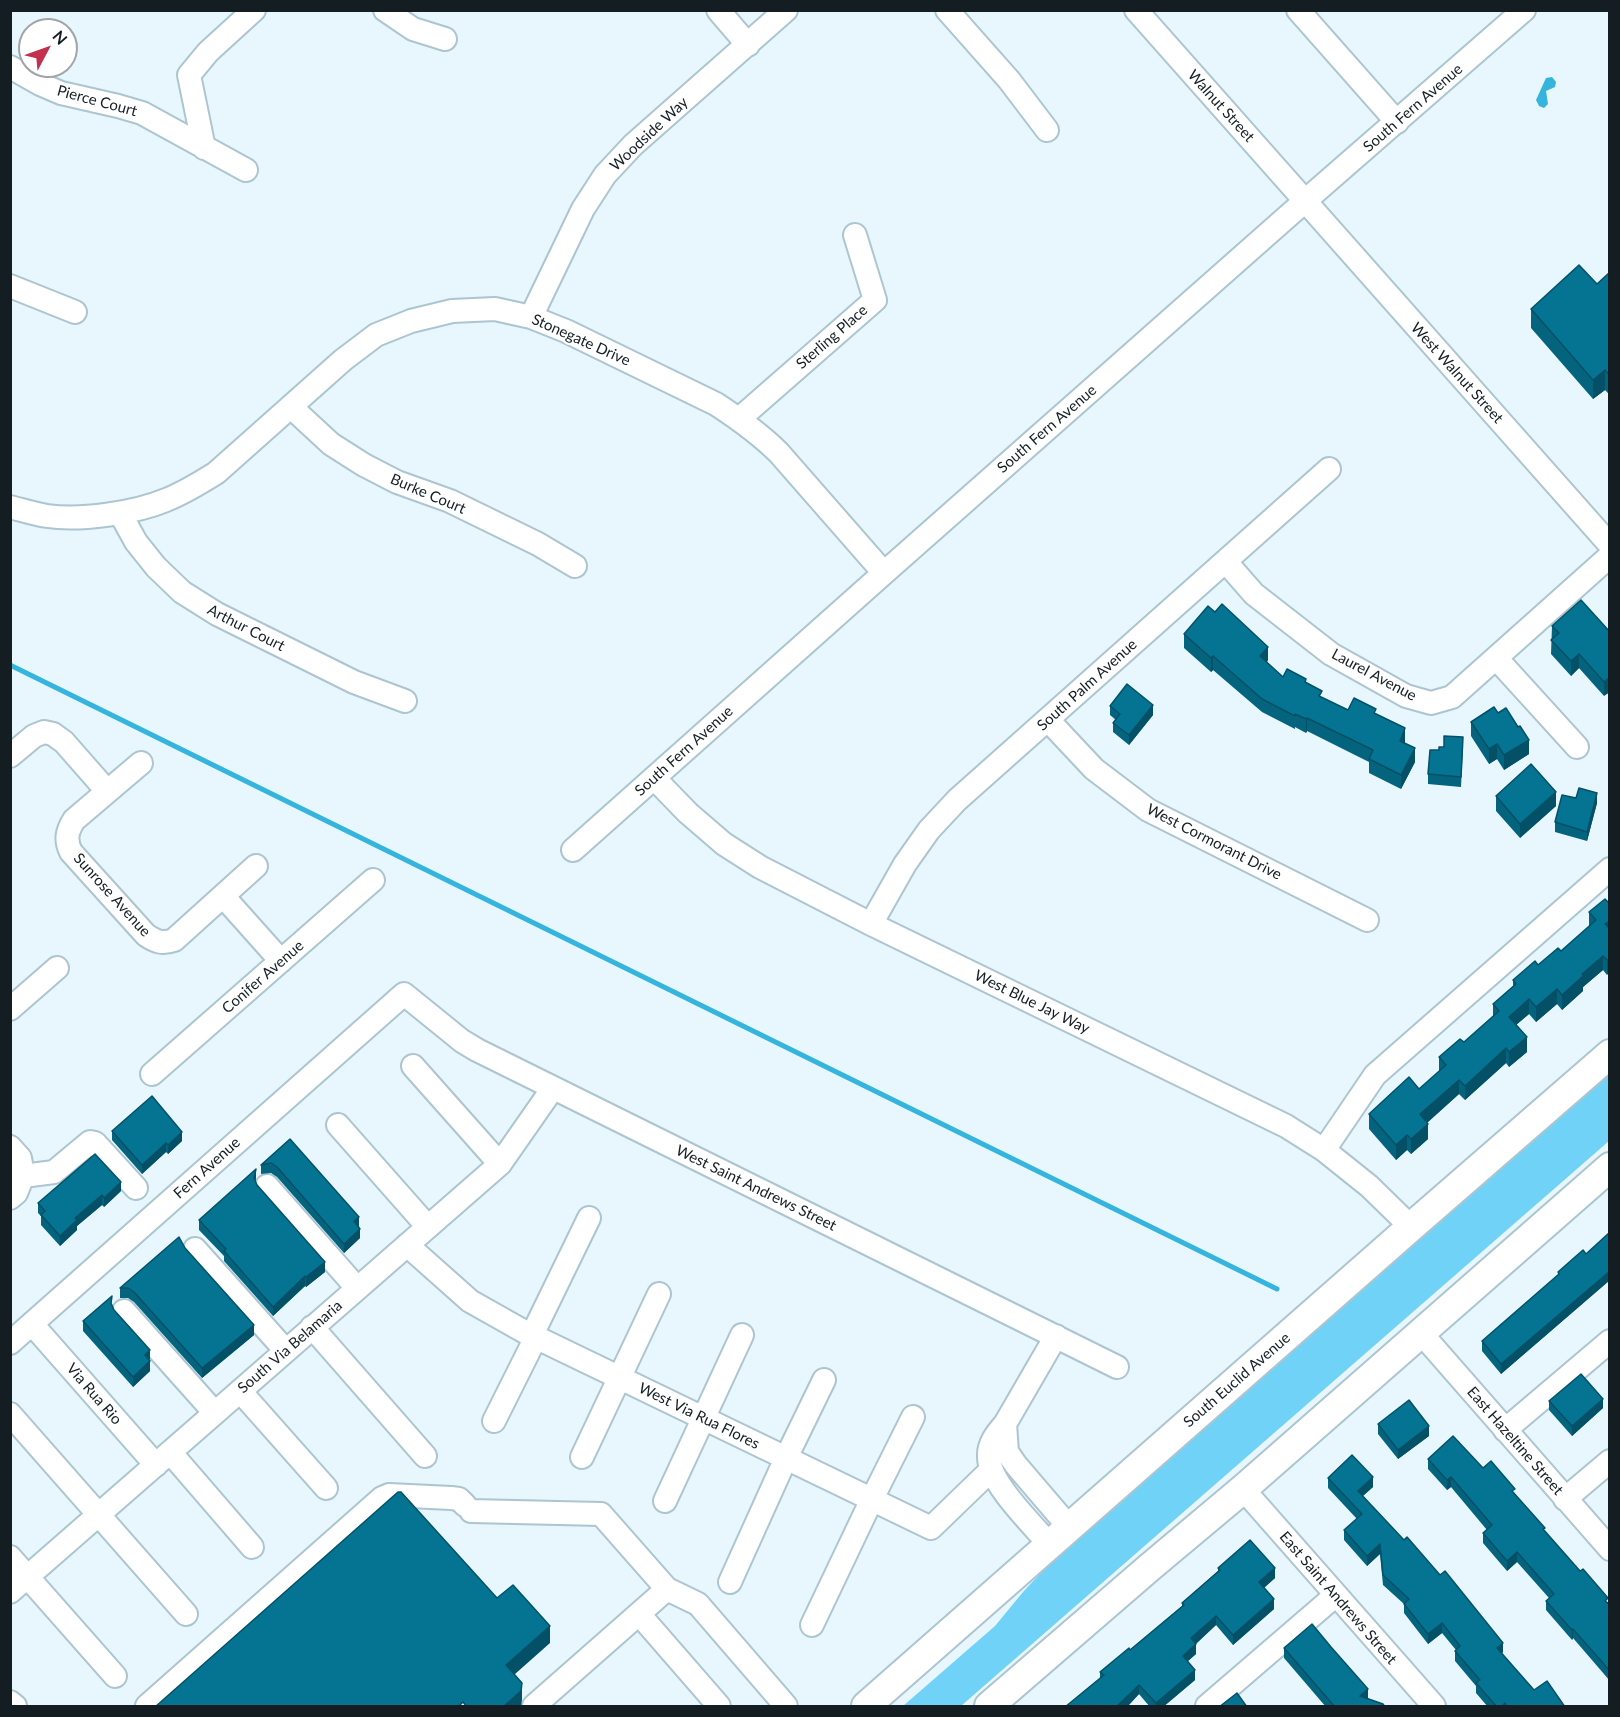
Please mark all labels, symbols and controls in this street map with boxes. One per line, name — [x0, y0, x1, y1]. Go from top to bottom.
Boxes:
north arrow — [18, 18, 78, 78]
text: N — [49, 26, 72, 48]
street label: South Fern Avenue — [1360, 60, 1466, 156]
street label: Walnut Street — [1184, 66, 1258, 146]
street label: Pierce Court — [55, 82, 139, 120]
street label: Woodside Way — [606, 93, 692, 175]
street label: Sterling Place — [793, 301, 871, 373]
street label: Stonegate Drive — [529, 310, 633, 370]
street label: West Walnut Street — [1407, 319, 1507, 427]
street label: South Fern Avenue — [994, 381, 1100, 477]
street label: Burke Court — [388, 470, 468, 518]
street label: Arthur Court — [204, 601, 288, 655]
street label: South Palm Avenue — [1033, 635, 1141, 735]
street label: Laurel Avenue — [1328, 645, 1420, 705]
street label: South Fern Avenue — [631, 702, 737, 800]
street label: West Cormorant Drive — [1144, 800, 1284, 884]
street label: Sunrose Avenue — [70, 849, 154, 941]
street label: Conifer Avenue — [219, 937, 307, 1017]
street label: West Blue Jay Way — [971, 966, 1093, 1038]
street label: Fern Avenue — [170, 1134, 244, 1202]
street label: West Saint Andrews Street — [673, 1141, 839, 1235]
street label: South Via Belamaria — [234, 1297, 346, 1397]
street label: South Euclid Avenue — [1180, 1329, 1294, 1431]
street label: Via Rua Rio — [63, 1360, 125, 1428]
street label: West Via Rua Flores — [636, 1379, 762, 1453]
street label: East Hazeltine Street — [1463, 1383, 1567, 1499]
street label: East Saint Andrews Street — [1276, 1528, 1400, 1668]

